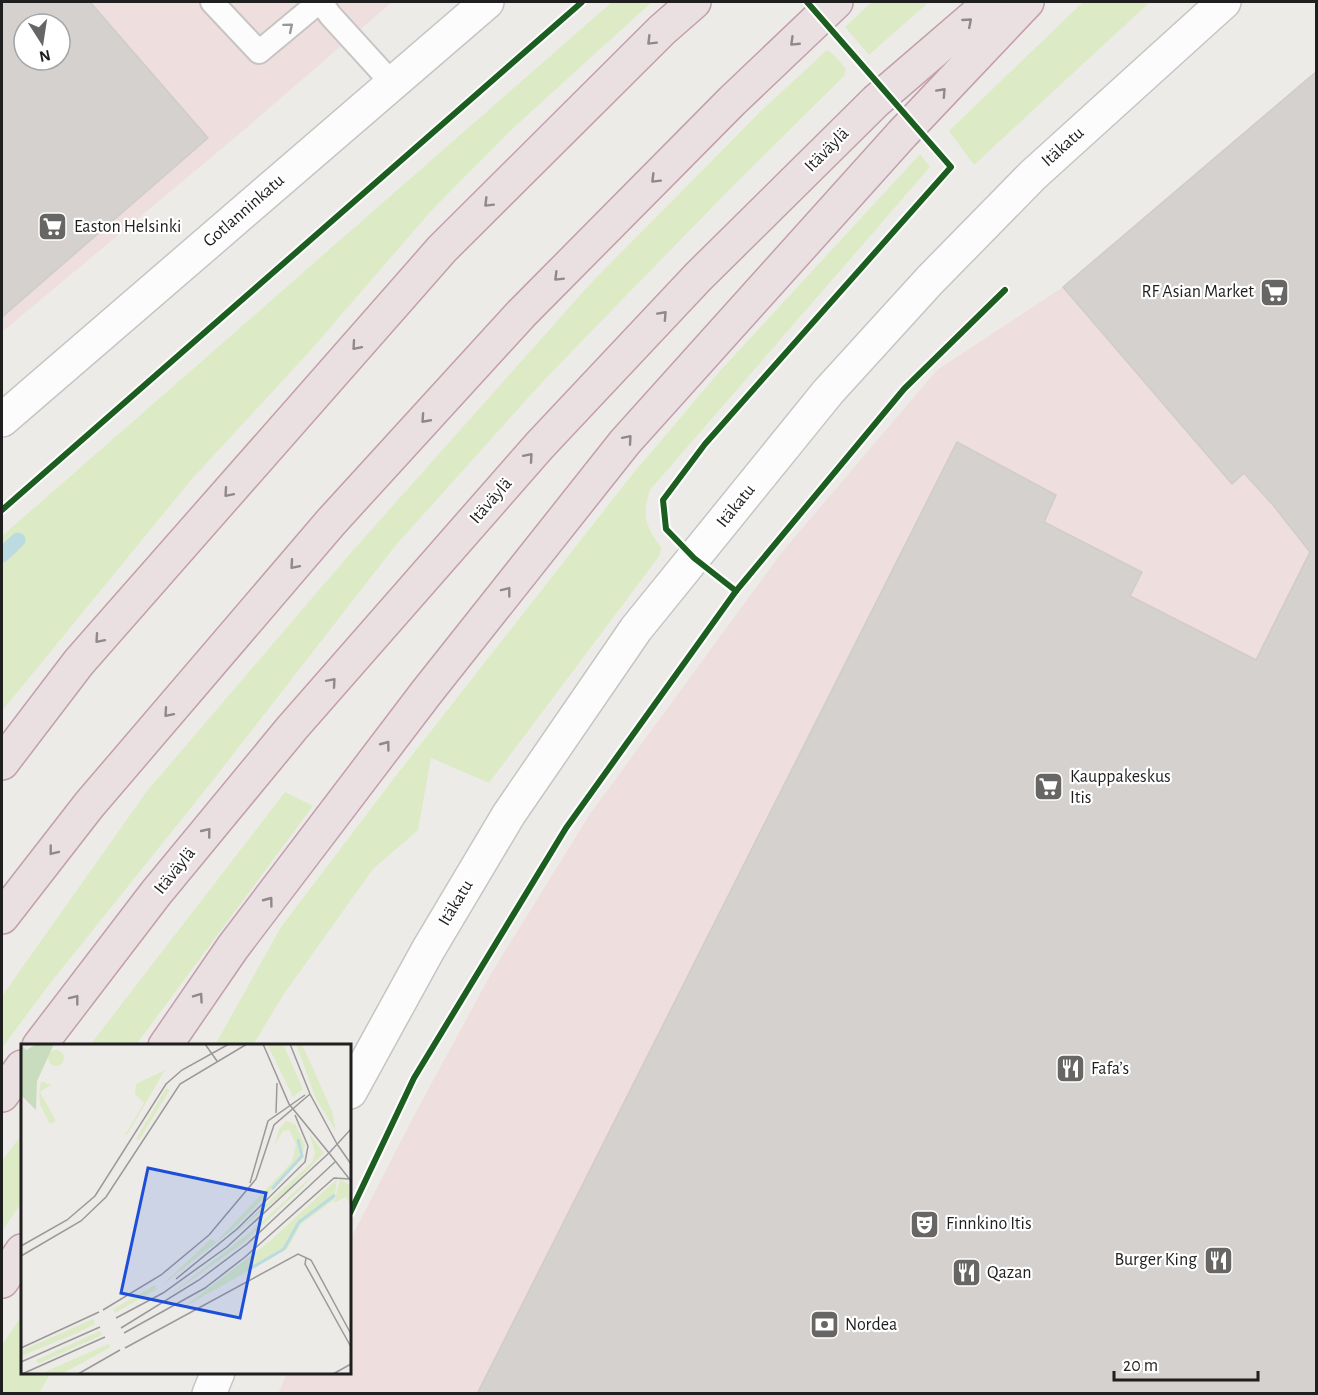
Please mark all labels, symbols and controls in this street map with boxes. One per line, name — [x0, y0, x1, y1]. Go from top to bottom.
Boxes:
north arrow — [12, 12, 72, 72]
one-way arrow — [961, 18, 971, 29]
one-way arrow — [282, 23, 293, 34]
one-way arrow — [647, 34, 657, 45]
one-way arrow — [790, 35, 800, 46]
text: N — [38, 47, 52, 65]
one-way arrow — [935, 88, 946, 98]
street label: Itäväylä — [801, 124, 853, 176]
street label: Itäkatu — [1038, 124, 1088, 170]
street label: Gotlanninkatu — [200, 171, 288, 251]
one-way arrow — [651, 171, 662, 182]
one-way arrow — [485, 196, 495, 207]
supermarket icon: Easton Helsinki — [37, 211, 69, 243]
place label: Easton Helsinki — [74, 218, 181, 236]
one-way arrow — [554, 269, 565, 280]
supermarket icon: RF Asian Market — [1259, 276, 1291, 308]
place label: RF Asian Market — [1141, 283, 1254, 301]
one-way arrow — [656, 311, 667, 321]
one-way arrow — [353, 340, 364, 351]
one-way arrow — [421, 412, 432, 423]
one-way arrow — [621, 435, 632, 446]
one-way arrow — [522, 453, 533, 464]
street label: Itäväylä — [466, 475, 516, 527]
street label: Itäkatu — [713, 481, 759, 531]
one-way arrow — [224, 486, 235, 497]
one-way arrow — [291, 558, 302, 569]
one-way arrow — [499, 587, 510, 598]
one-way arrow — [95, 632, 106, 643]
one-way arrow — [325, 679, 336, 689]
one-way arrow — [164, 706, 175, 717]
one-way arrow — [379, 741, 390, 752]
place label: Kauppakeskus Itis — [1070, 768, 1171, 807]
supermarket icon: Kauppakeskus Itis — [1033, 771, 1065, 803]
one-way arrow — [199, 828, 210, 839]
one-way arrow — [49, 844, 60, 855]
street label: Itäväylä — [151, 844, 199, 898]
street label: Itäkatu — [435, 877, 477, 929]
one-way arrow — [261, 896, 272, 907]
one-way arrow — [192, 993, 203, 1004]
one-way arrow — [67, 995, 78, 1006]
inset map — [21, 1044, 351, 1374]
restaurant icon: Fafa’s — [1054, 1053, 1086, 1085]
place label: Fafa’s — [1091, 1060, 1129, 1078]
theatre icon: Finnkino Itis — [909, 1208, 941, 1240]
place label: Finnkino Itis — [946, 1215, 1032, 1233]
restaurant icon: Burger King — [1202, 1244, 1234, 1276]
place label: Burger King — [1114, 1251, 1197, 1269]
restaurant icon: Qazan — [950, 1257, 982, 1289]
place label: Qazan — [987, 1264, 1032, 1282]
bank icon: Nordea — [808, 1309, 840, 1341]
place label: Nordea — [845, 1316, 897, 1334]
scale bar — [1114, 1344, 1258, 1382]
text: 20 m — [1123, 1357, 1158, 1375]

